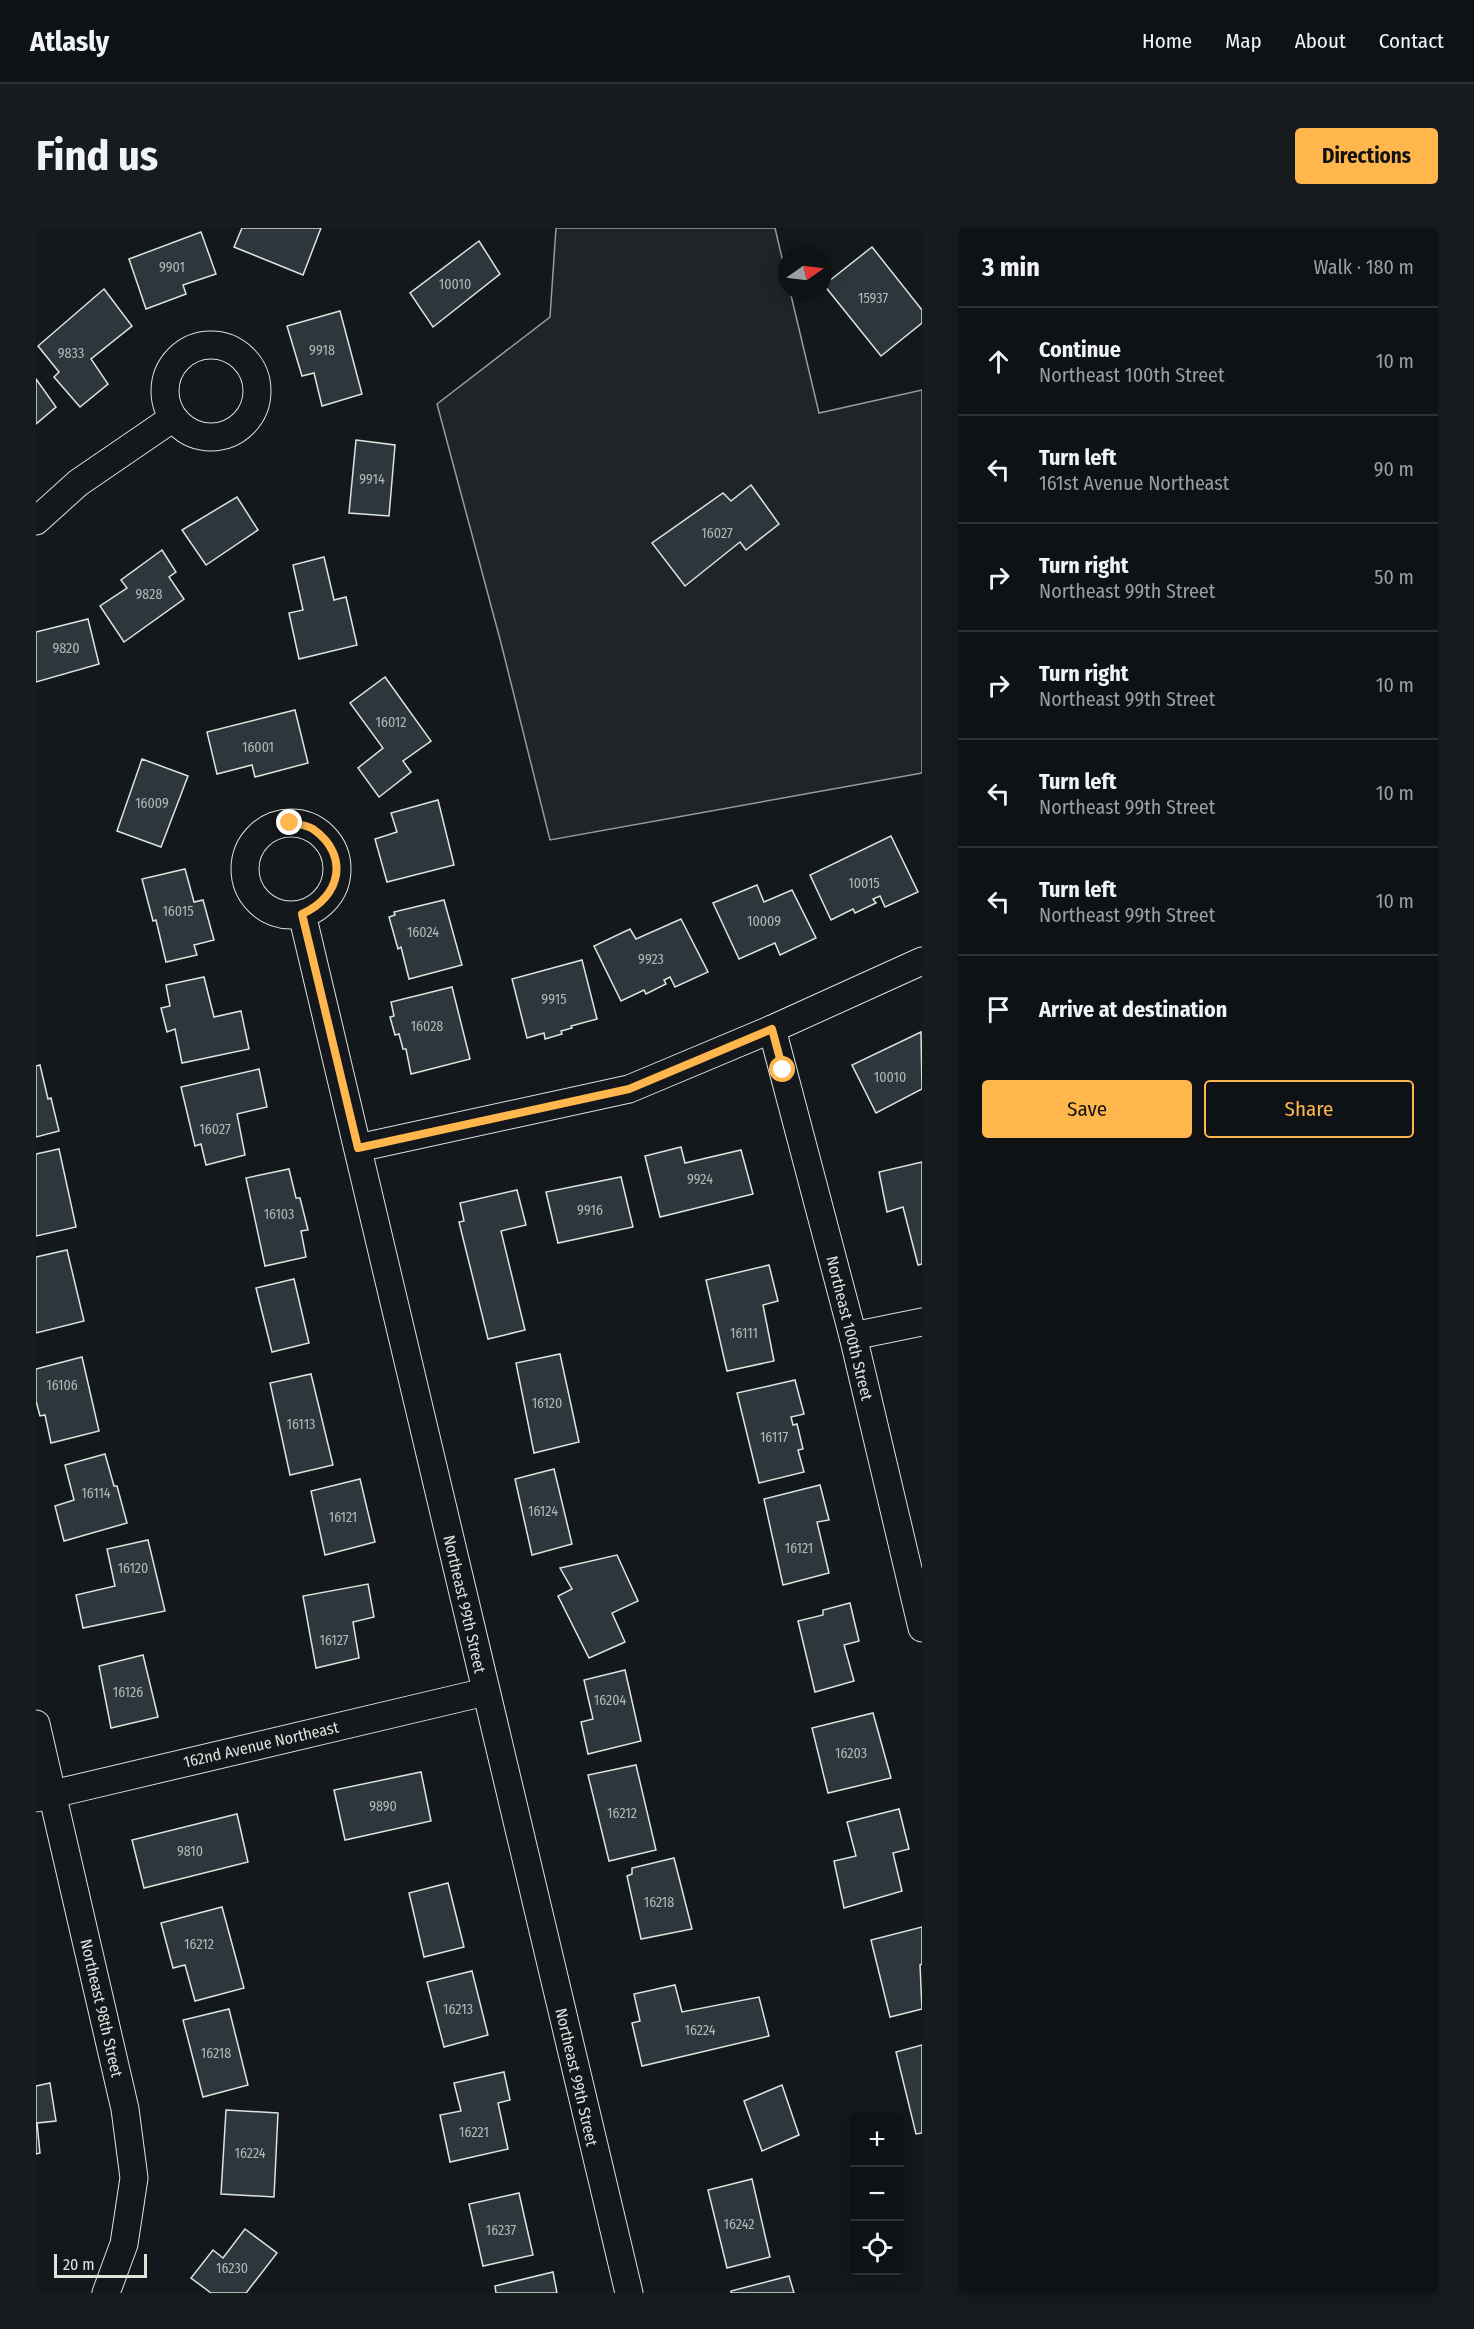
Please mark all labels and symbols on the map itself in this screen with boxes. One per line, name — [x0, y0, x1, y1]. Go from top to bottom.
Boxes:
north arrow — [778, 246, 832, 300]
house number: 9901 — [159, 259, 185, 276]
house number: 10010 — [439, 276, 471, 293]
house number: 15937 — [858, 290, 888, 307]
house number: 9918 — [309, 342, 335, 359]
house number: 9833 — [58, 345, 84, 362]
house number: 9914 — [359, 471, 385, 488]
house number: 16027 — [701, 525, 733, 542]
house number: 9828 — [136, 586, 162, 603]
house number: 9820 — [52, 640, 80, 657]
house number: 16012 — [376, 714, 406, 731]
house number: 16001 — [242, 739, 274, 756]
house number: 16009 — [135, 795, 169, 812]
route end — [276, 809, 302, 835]
house number: 10015 — [848, 875, 880, 892]
house number: 16015 — [162, 903, 194, 920]
house number: 10009 — [747, 913, 781, 930]
house number: 16024 — [407, 924, 439, 941]
house number: 9923 — [638, 951, 664, 968]
house number: 9915 — [541, 991, 567, 1008]
house number: 16028 — [411, 1018, 443, 1035]
route start — [769, 1056, 795, 1082]
house number: 10010 — [874, 1069, 906, 1086]
house number: 16027 — [199, 1121, 231, 1138]
house number: 9924 — [687, 1171, 713, 1188]
house number: 9916 — [577, 1202, 603, 1219]
house number: 16103 — [264, 1206, 294, 1223]
street label: Northeast 100th Street — [822, 1254, 877, 1403]
house number: 16111 — [730, 1325, 758, 1342]
house number: 16106 — [46, 1377, 78, 1394]
house number: 16120 — [532, 1395, 562, 1412]
house number: 16113 — [287, 1416, 315, 1433]
house number: 16117 — [760, 1429, 788, 1446]
house number: 16114 — [81, 1485, 111, 1502]
house number: 16124 — [528, 1503, 558, 1520]
house number: 16121 — [329, 1509, 357, 1526]
street label: Northeast 99th Street — [439, 1533, 490, 1676]
house number: 16121 — [785, 1540, 813, 1557]
house number: 16120 — [118, 1560, 148, 1577]
house number: 16127 — [320, 1632, 349, 1649]
house number: 16126 — [113, 1684, 143, 1701]
house number: 16204 — [594, 1692, 626, 1709]
street label: 162nd Avenue Northeast — [182, 1717, 341, 1772]
house number: 16203 — [835, 1745, 867, 1762]
house number: 9890 — [369, 1798, 397, 1815]
house number: 16212 — [607, 1805, 637, 1822]
house number: 9810 — [177, 1843, 203, 1860]
house number: 16218 — [644, 1894, 674, 1911]
house number: 16212 — [184, 1936, 214, 1953]
street label: Northeast 98th Street — [76, 1937, 127, 2080]
house number: 16213 — [443, 2001, 473, 2018]
street label: Northeast 99th Street — [551, 2006, 602, 2149]
house number: 16224 — [684, 2022, 716, 2039]
house number: 16218 — [201, 2045, 231, 2062]
house number: 16221 — [459, 2124, 489, 2141]
house number: 16224 — [234, 2145, 266, 2162]
house number: 16242 — [724, 2216, 754, 2233]
house number: 16237 — [486, 2222, 516, 2239]
scale bar — [54, 2251, 147, 2278]
house number: 16230 — [216, 2260, 248, 2277]

